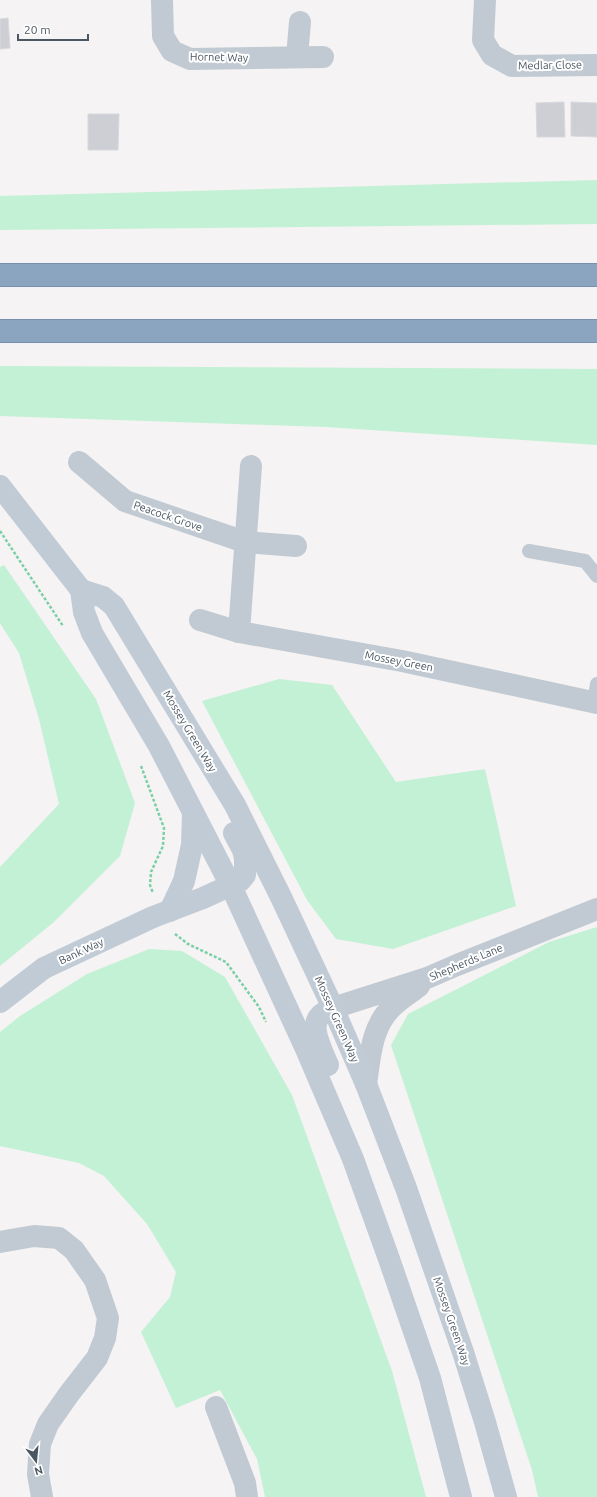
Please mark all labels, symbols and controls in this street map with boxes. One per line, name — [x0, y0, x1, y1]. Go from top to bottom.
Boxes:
scale bar — [18, 16, 88, 42]
text: 20 m — [24, 23, 51, 36]
street label: Hornet Way — [190, 50, 249, 64]
street label: Medlar Close — [518, 58, 582, 72]
street label: Peacock Grove — [132, 499, 204, 533]
street label: Mossey Green — [364, 648, 434, 674]
street label: Mossey Green Way — [161, 688, 219, 774]
street label: Bank Way — [57, 935, 106, 967]
street label: Shepherds Lane — [428, 941, 504, 983]
street label: Mossey Green Way — [313, 974, 362, 1064]
street label: Mossey Green Way — [431, 1275, 473, 1367]
north arrow — [16, 1441, 56, 1481]
text: N — [33, 1464, 44, 1478]

